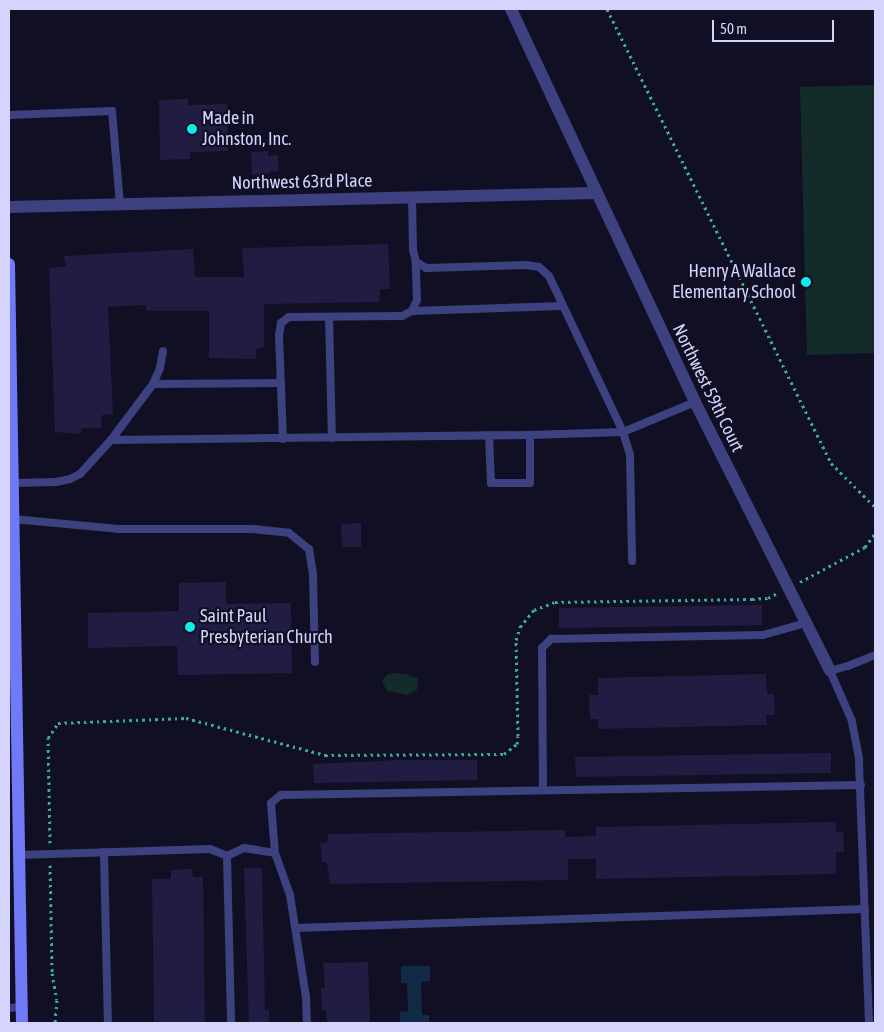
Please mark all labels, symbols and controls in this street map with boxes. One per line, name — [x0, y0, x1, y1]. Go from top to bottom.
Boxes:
scale bar — [714, 10, 836, 42]
text: 50 m — [720, 20, 747, 37]
place label: Made in Johnston, Inc. — [202, 108, 291, 150]
marker: Made in Johnston, Inc. — [186, 123, 198, 135]
street label: Northwest 63rd Place — [231, 170, 373, 194]
place label: Henry A Wallace Elementary School — [672, 261, 796, 304]
marker: Henry A Wallace Elementary School — [800, 276, 812, 288]
street label: Northwest 59th Court — [668, 320, 748, 456]
place label: Saint Paul Presbyterian Church — [200, 606, 333, 649]
marker: Saint Paul Presbyterian Church — [184, 621, 196, 633]

